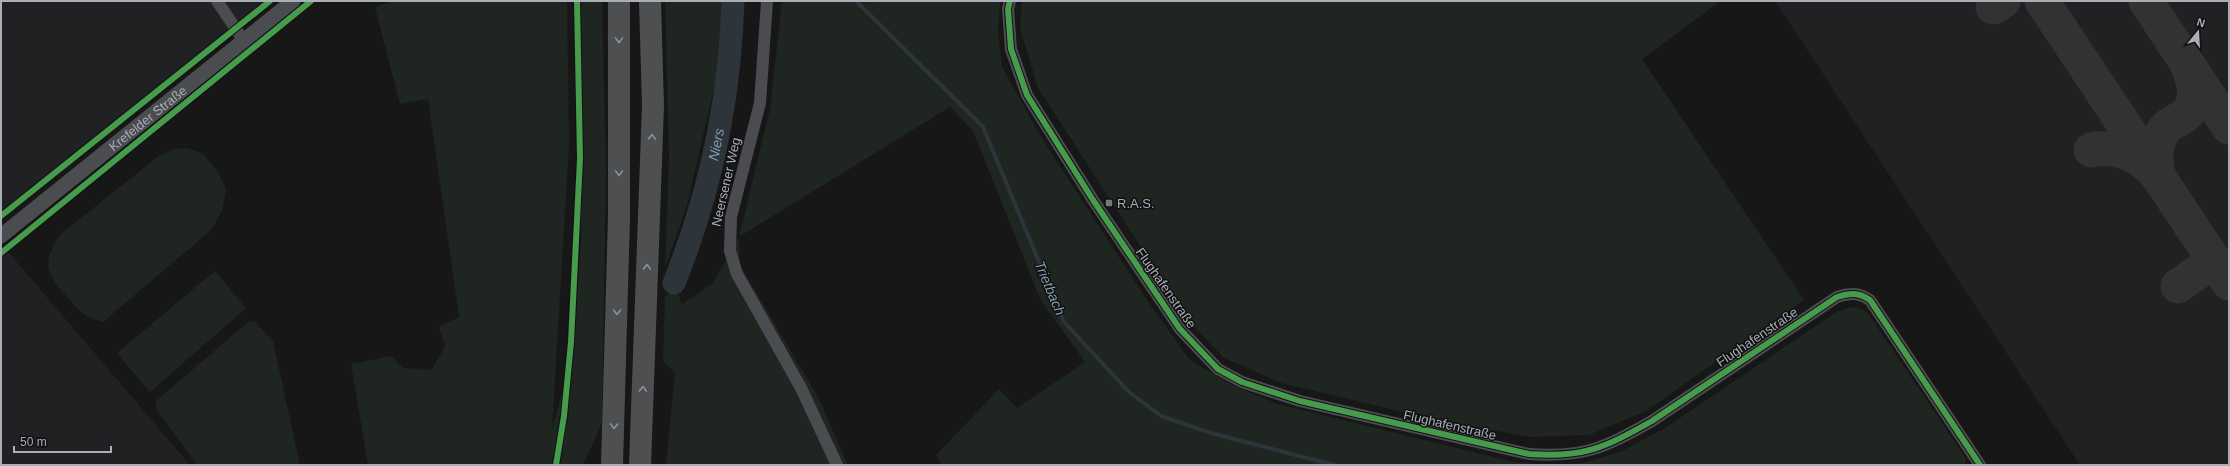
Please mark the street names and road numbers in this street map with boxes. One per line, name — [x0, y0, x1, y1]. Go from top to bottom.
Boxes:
street label: Krefelder Straße — [106, 82, 189, 154]
street label: Neersener Weg — [708, 136, 744, 228]
street label: Flughafenstraße — [1133, 245, 1199, 331]
street label: Flughafenstraße — [1714, 304, 1800, 370]
street label: Flughafenstraße — [1402, 407, 1498, 443]

